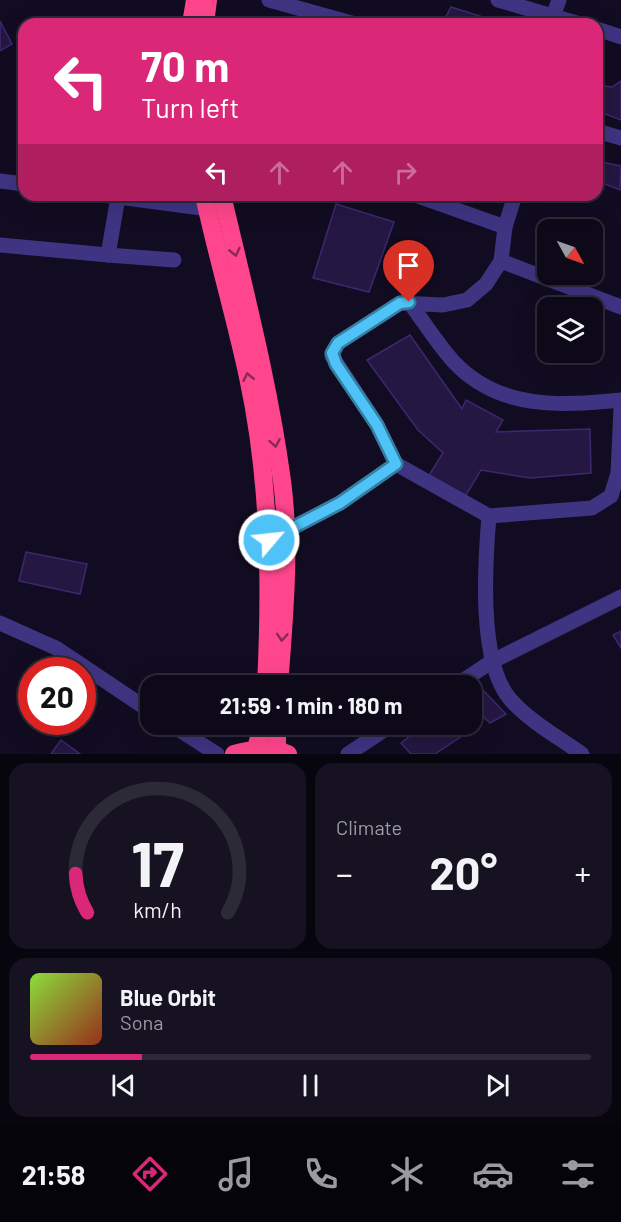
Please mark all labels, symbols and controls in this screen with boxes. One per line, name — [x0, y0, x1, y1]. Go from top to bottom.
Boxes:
text: 70 m — [141, 40, 229, 90]
icon: left — [42, 42, 120, 120]
text: Turn left — [141, 91, 239, 123]
icon: left — [200, 156, 233, 189]
icon: ahead — [263, 156, 296, 189]
icon: ahead — [326, 156, 359, 189]
icon: right — [389, 156, 422, 189]
north arrow — [537, 219, 603, 285]
map controls — [537, 219, 603, 363]
pin — [383, 240, 434, 302]
one-way arrow — [227, 247, 240, 257]
icon: arrive — [392, 249, 425, 282]
button: layers — [537, 297, 603, 363]
one-way arrow — [242, 372, 255, 382]
one-way arrow — [269, 438, 281, 447]
position arrow — [237, 508, 301, 572]
one-way arrow — [276, 632, 289, 641]
speed limit sign: 20 — [18, 657, 96, 735]
text: 21:59 · 1 min · 180 m — [220, 692, 402, 718]
text: Climate — [336, 815, 402, 839]
text: 17 — [131, 825, 184, 899]
text: 20° — [430, 845, 497, 899]
text: − — [336, 853, 353, 893]
text: + — [575, 853, 591, 893]
text: km/h — [133, 897, 182, 922]
text: Blue Orbit — [120, 984, 216, 1010]
text: Sona — [120, 1010, 164, 1034]
icon: previous — [107, 1069, 140, 1102]
icon: pause — [294, 1069, 327, 1102]
icon: next — [481, 1069, 514, 1102]
icon: directions — [129, 1153, 171, 1195]
icon: music — [215, 1153, 257, 1195]
icon: phone — [300, 1153, 342, 1195]
icon: climate — [386, 1153, 428, 1195]
icon: car — [472, 1153, 514, 1195]
icon: filters — [557, 1153, 599, 1195]
text: 21:58 — [22, 1158, 85, 1190]

